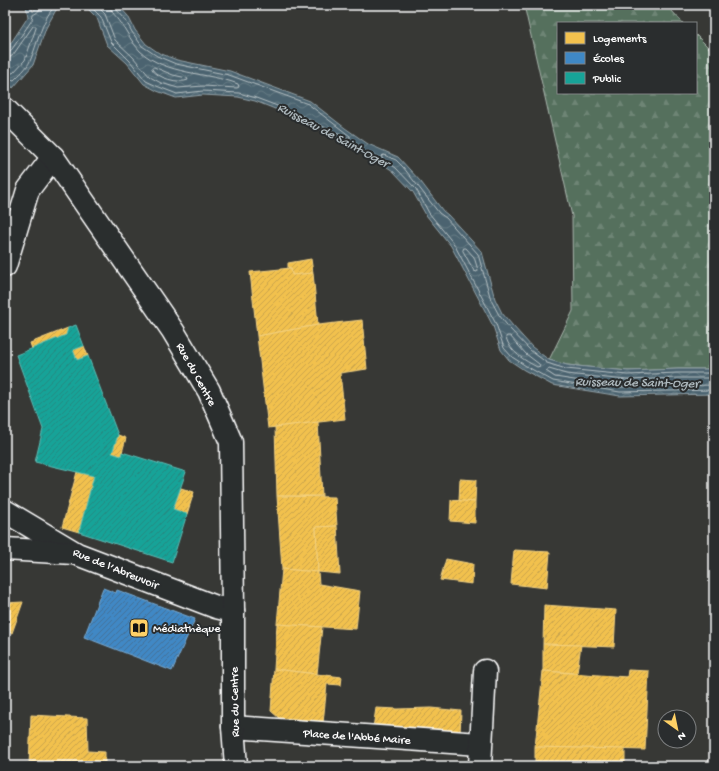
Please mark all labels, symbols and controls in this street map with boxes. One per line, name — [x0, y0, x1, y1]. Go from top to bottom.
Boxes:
legend — [557, 22, 697, 94]
text: Logements — [593, 33, 647, 47]
text: Écoles — [593, 53, 625, 67]
text: Public — [592, 73, 622, 87]
water label: Ruisseau de Saint-Oger — [275, 100, 393, 173]
street label: Rue du Centre — [172, 341, 219, 410]
water label: Ruisseau de Saint-Oger — [575, 375, 701, 392]
street label: Rue de l’Abreuvoir — [70, 546, 162, 594]
library icon: Médiathèque — [128, 617, 150, 639]
place label: Médiathèque — [153, 623, 221, 637]
street label: Rue du Centre — [228, 666, 244, 737]
north arrow — [657, 709, 697, 749]
street label: Place de l'Abbé Maire — [302, 727, 412, 749]
text: N — [675, 729, 688, 743]

